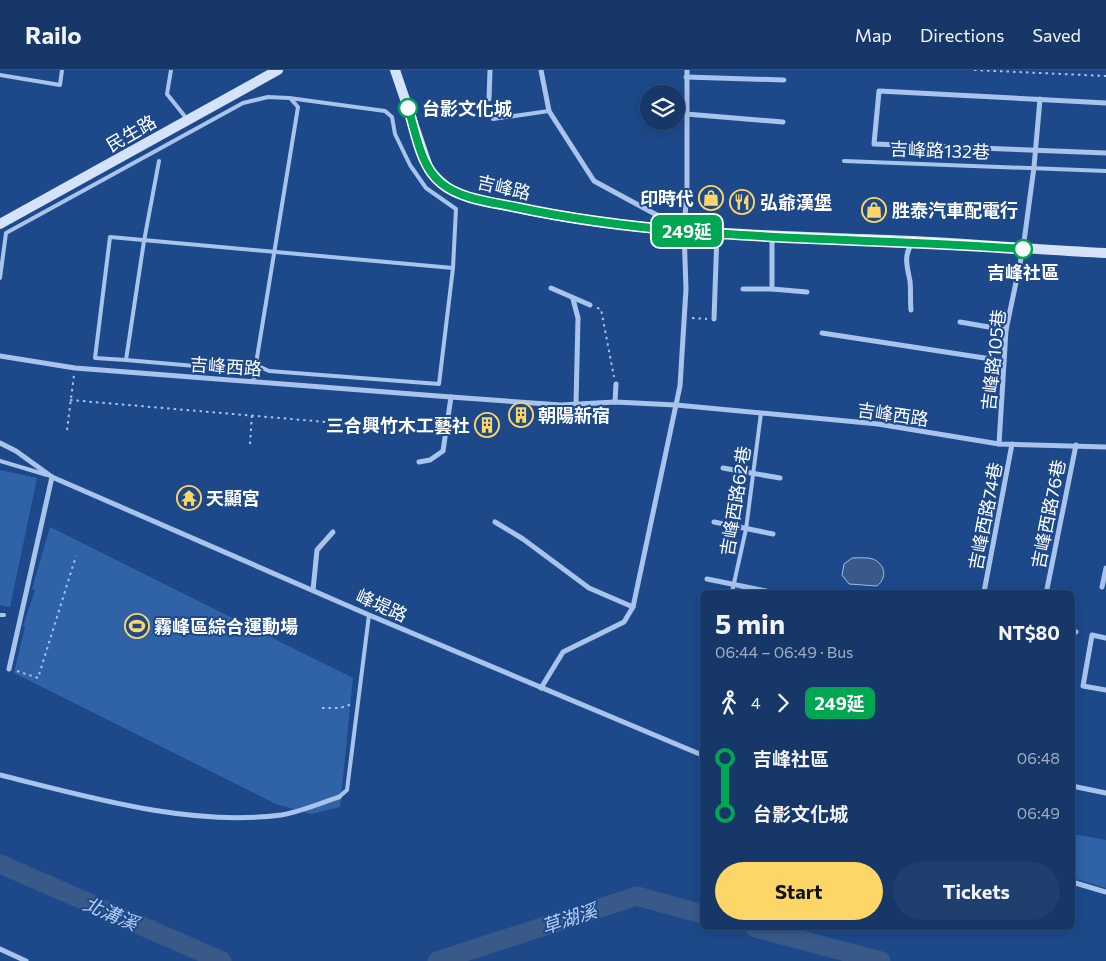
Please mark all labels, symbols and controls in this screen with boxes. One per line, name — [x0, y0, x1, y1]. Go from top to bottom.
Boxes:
text: Railo — [25, 20, 82, 49]
text: Map — [855, 24, 892, 46]
text: Directions — [920, 24, 1004, 46]
text: Saved — [1032, 24, 1081, 46]
map controls — [640, 85, 685, 130]
button: layers — [640, 85, 685, 130]
place label: 台影文化城 — [422, 97, 512, 119]
marker: 台影文化城 — [398, 98, 418, 118]
street label: 民生路 — [102, 110, 160, 156]
street label: 吉峰路132巷 — [890, 137, 990, 163]
street label: 吉峰路 — [475, 170, 533, 204]
shop icon: 印時代 — [698, 185, 724, 211]
place label: 印時代 — [640, 187, 694, 209]
restaurant icon: 弘爺漢堡 — [729, 189, 755, 215]
place label: 弘爺漢堡 — [760, 191, 832, 213]
shop icon: 胜泰汽車配電行 — [861, 197, 887, 223]
place label: 胜泰汽車配電行 — [892, 199, 1018, 221]
line badge: 249延 — [652, 215, 722, 247]
text: 249延 — [662, 220, 712, 242]
marker: 吉峰社區 — [1013, 239, 1033, 259]
place label: 吉峰社區 — [987, 261, 1059, 283]
street label: 吉峰路105巷 — [977, 308, 1009, 412]
street label: 吉峰西路 — [189, 353, 263, 379]
street label: 吉峰西路 — [856, 398, 930, 430]
building icon: 朝陽新宿 — [508, 402, 534, 428]
place label: 朝陽新宿 — [538, 404, 610, 426]
building icon: 三合興竹木工藝社 — [474, 412, 500, 438]
place label: 三合興竹木工藝社 — [326, 414, 470, 436]
street label: 吉峰西路62巷 — [715, 445, 755, 557]
street label: 吉峰西路76巷 — [1027, 458, 1069, 570]
street label: 吉峰西路74巷 — [964, 460, 1006, 572]
temple icon: 天顯宮 — [176, 485, 202, 511]
place label: 天顯宮 — [206, 487, 260, 509]
street label: 峰堤路 — [353, 584, 411, 626]
text: 5 min — [715, 606, 785, 640]
sports icon: 霧峰區綜合運動場 — [124, 613, 150, 639]
place label: 霧峰區綜合運動場 — [154, 615, 298, 637]
text: NT$80 — [998, 621, 1060, 644]
text: 06:44 – 06:49 · Bus — [715, 642, 853, 661]
icon: walk — [715, 689, 743, 717]
icon: forward — [769, 689, 797, 717]
text: 249延 — [815, 692, 865, 714]
text: 4 — [751, 693, 761, 712]
text: 吉峰社區 — [753, 747, 829, 770]
text: 06:48 — [1017, 748, 1060, 767]
text: 台影文化城 — [753, 802, 848, 825]
text: 06:49 — [1017, 803, 1060, 822]
button: Start — [715, 862, 883, 920]
button: Tickets — [893, 862, 1060, 920]
water label: 北溝溪 — [80, 891, 144, 936]
water label: 草湖溪 — [538, 897, 603, 938]

